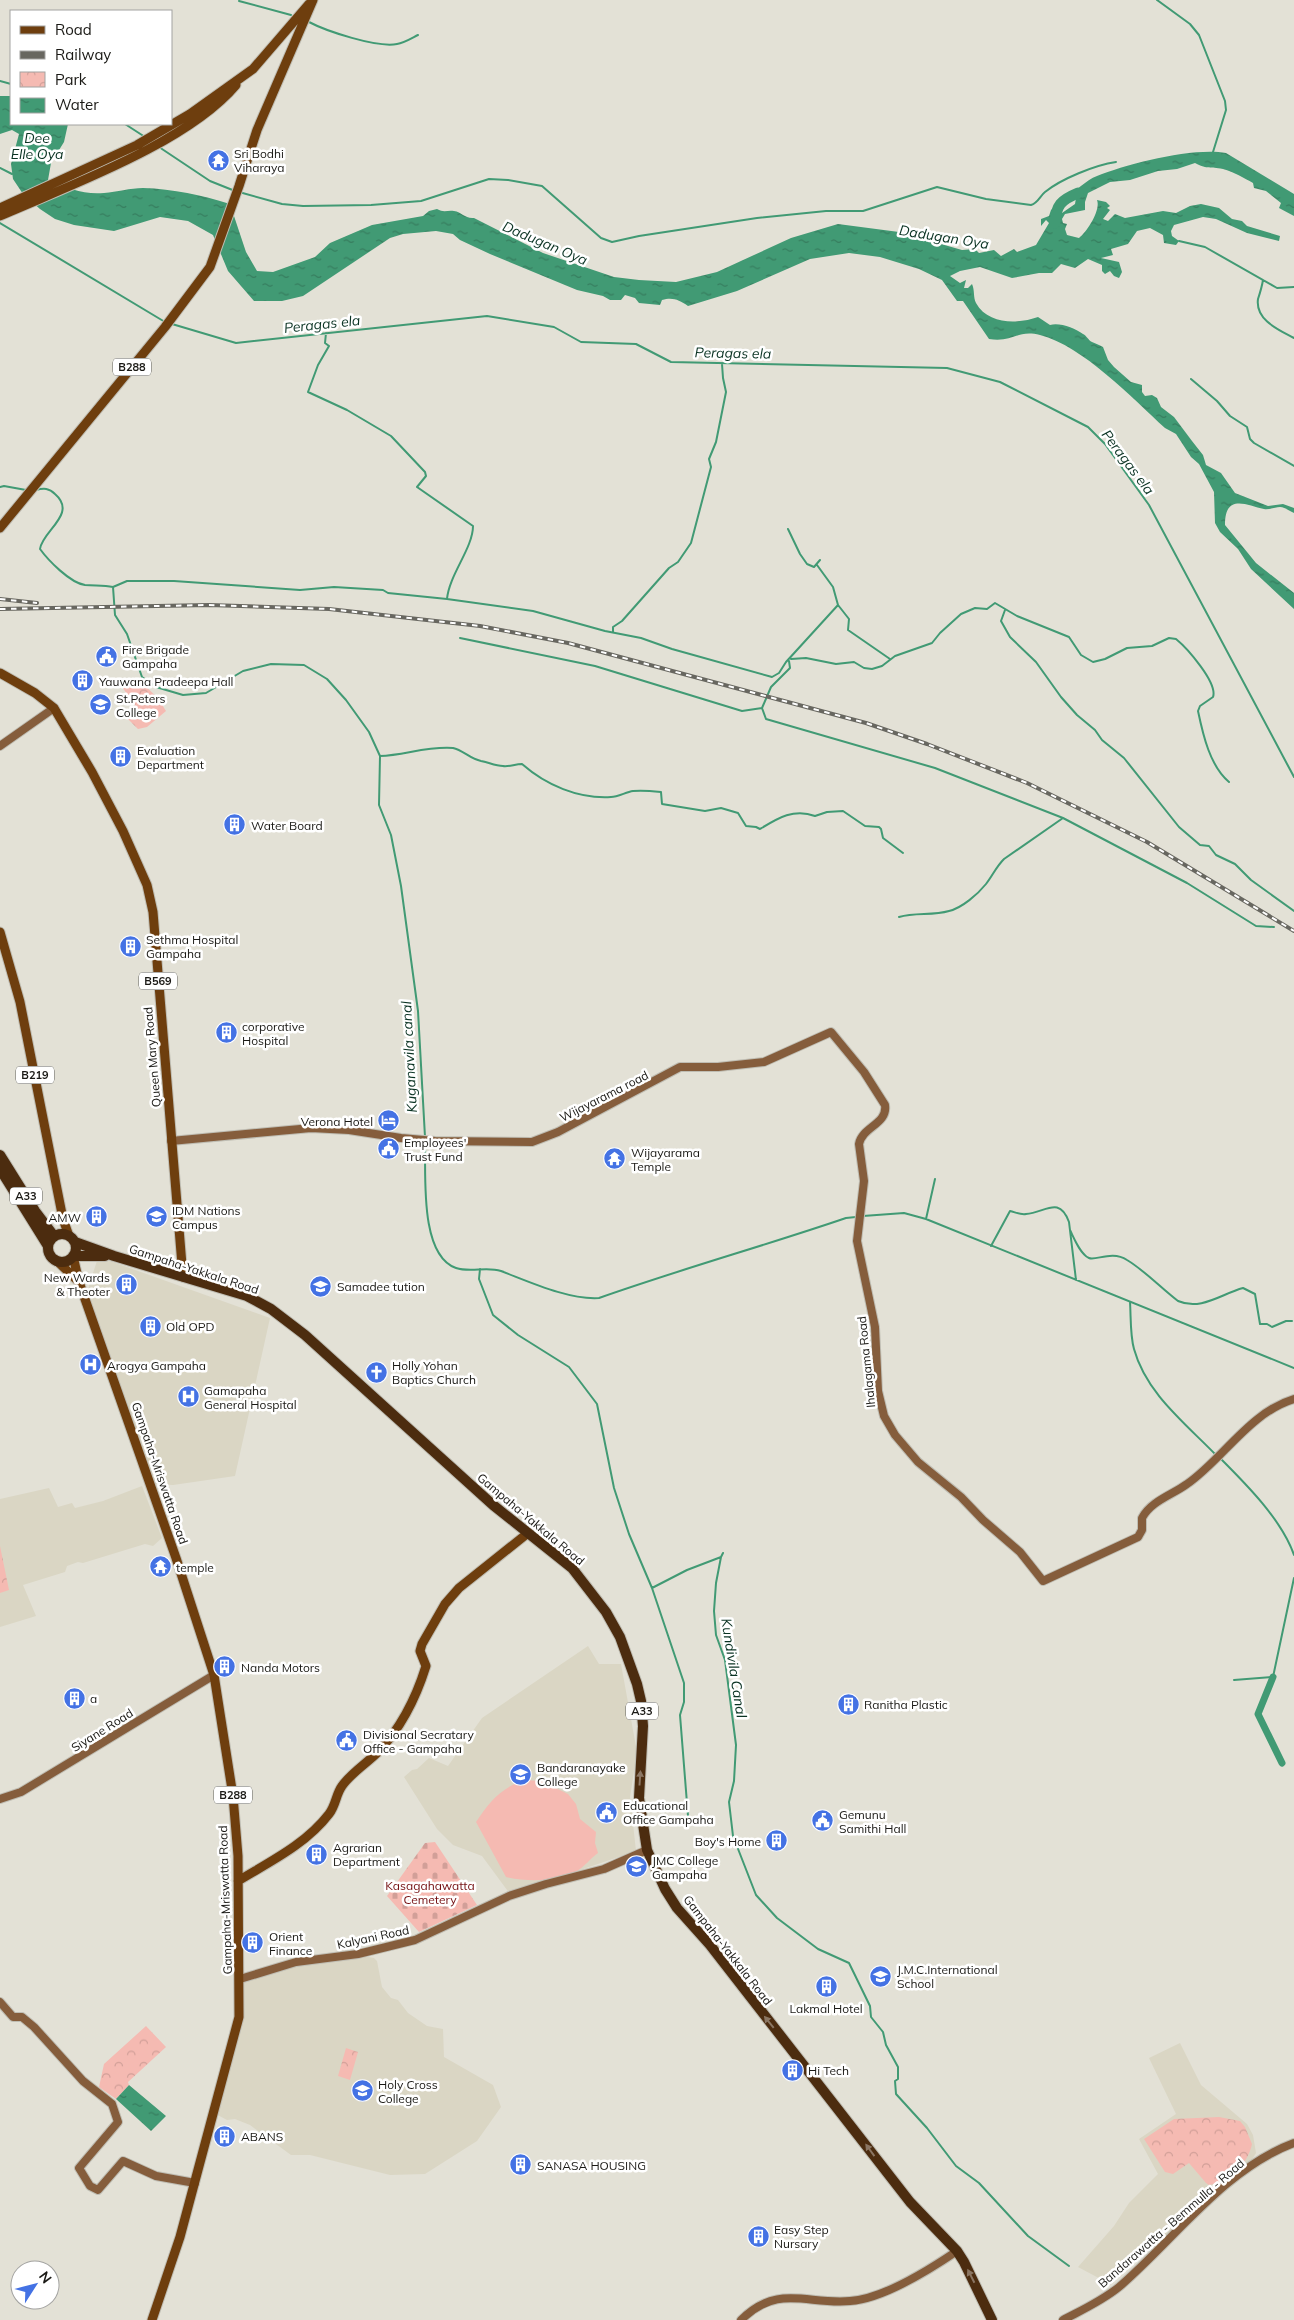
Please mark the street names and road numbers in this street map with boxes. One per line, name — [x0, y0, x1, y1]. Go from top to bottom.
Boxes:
road number: B288 — [113, 358, 151, 376]
road number: B569 — [139, 972, 177, 989]
street label: Queen Mary Road — [140, 1006, 164, 1108]
road number: B219 — [16, 1066, 54, 1084]
street label: Wijayarama road — [557, 1067, 651, 1125]
road number: A33 — [10, 1188, 42, 1204]
street label: Gampaha-Yakkala Road — [127, 1241, 261, 1297]
street label: Ihalagama Road — [854, 1315, 878, 1409]
street label: Gampaha-Mriswatta Road — [129, 1400, 191, 1546]
street label: Gampaha-Yakkala Road — [474, 1470, 588, 1568]
road number: A33 — [626, 1702, 658, 1720]
street label: Siyane Road — [68, 1705, 136, 1755]
road number: B288 — [214, 1786, 252, 1804]
street label: Gampaha-Mriswatta Road — [215, 1825, 235, 1975]
street label: Gampaha-Yakkala Road — [680, 1892, 776, 2008]
street label: Kalyani Road — [335, 1922, 411, 1952]
street label: Bandarawatta - Bemmulla - Road — [1095, 2155, 1247, 2291]

